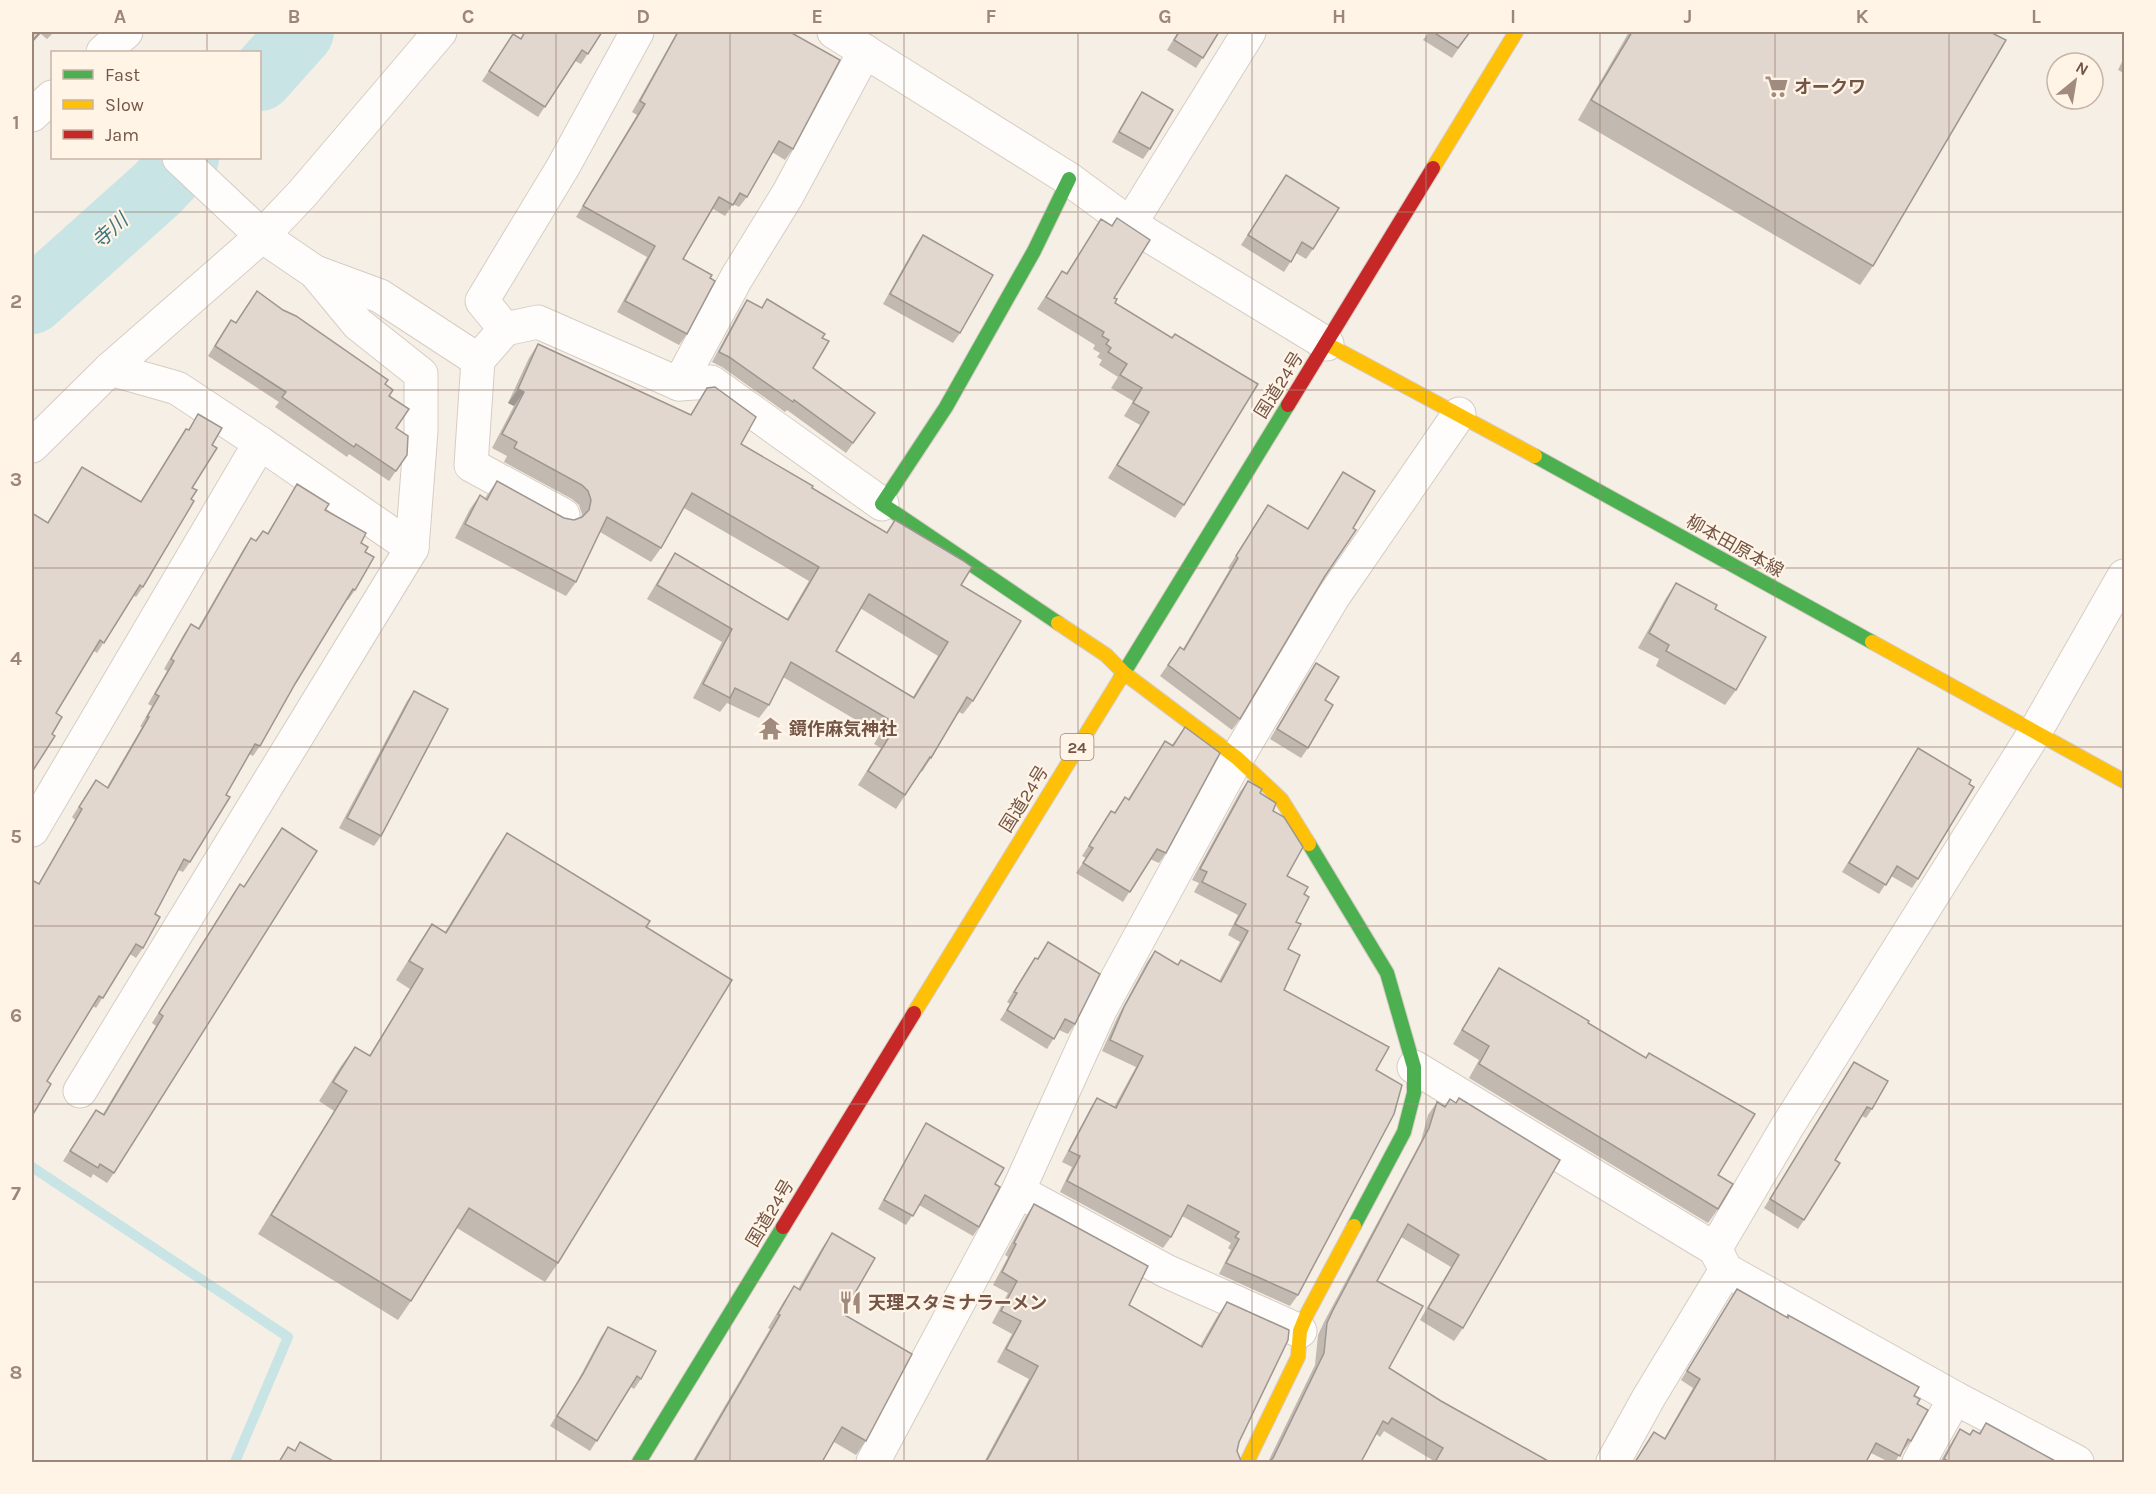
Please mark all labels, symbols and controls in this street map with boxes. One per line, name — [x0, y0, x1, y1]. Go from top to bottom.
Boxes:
text: A — [114, 5, 127, 28]
text: B — [288, 5, 300, 28]
text: C — [462, 5, 474, 28]
text: D — [636, 5, 650, 28]
text: E — [811, 5, 823, 28]
text: F — [986, 5, 997, 28]
text: G — [1158, 5, 1172, 28]
text: H — [1332, 5, 1346, 28]
text: I — [1510, 5, 1516, 28]
text: J — [1684, 5, 1692, 28]
text: K — [1855, 5, 1869, 28]
text: L — [2031, 5, 2041, 28]
legend — [51, 51, 261, 159]
north arrow — [2045, 51, 2105, 111]
text: N — [2073, 57, 2092, 80]
text: Fast — [105, 64, 140, 86]
supermarket icon: オークワ — [1763, 74, 1789, 100]
place label: オークワ — [1794, 76, 1866, 98]
text: Slow — [105, 94, 144, 116]
text: 1 — [12, 111, 20, 134]
text: Jam — [105, 124, 139, 146]
water label: 寺川 — [87, 208, 134, 253]
text: 2 — [10, 290, 22, 313]
street label: 国道24号 — [1250, 348, 1308, 422]
text: 3 — [10, 468, 22, 491]
street label: 柳本田原本線 — [1682, 510, 1788, 582]
text: 4 — [10, 647, 22, 670]
temple icon: 鏡作麻気神社 — [758, 716, 784, 742]
place label: 鏡作麻気神社 — [788, 718, 897, 740]
road number: 24 — [1060, 734, 1094, 760]
street label: 国道24号 — [995, 762, 1053, 836]
text: 5 — [10, 825, 22, 848]
text: 6 — [10, 1004, 22, 1027]
street label: 国道24号 — [741, 1175, 799, 1251]
text: 7 — [11, 1182, 21, 1205]
restaurant icon: 天理スタミナラーメン — [837, 1290, 863, 1316]
place label: 天理スタミナラーメン — [868, 1292, 1047, 1314]
text: 8 — [10, 1361, 22, 1384]

